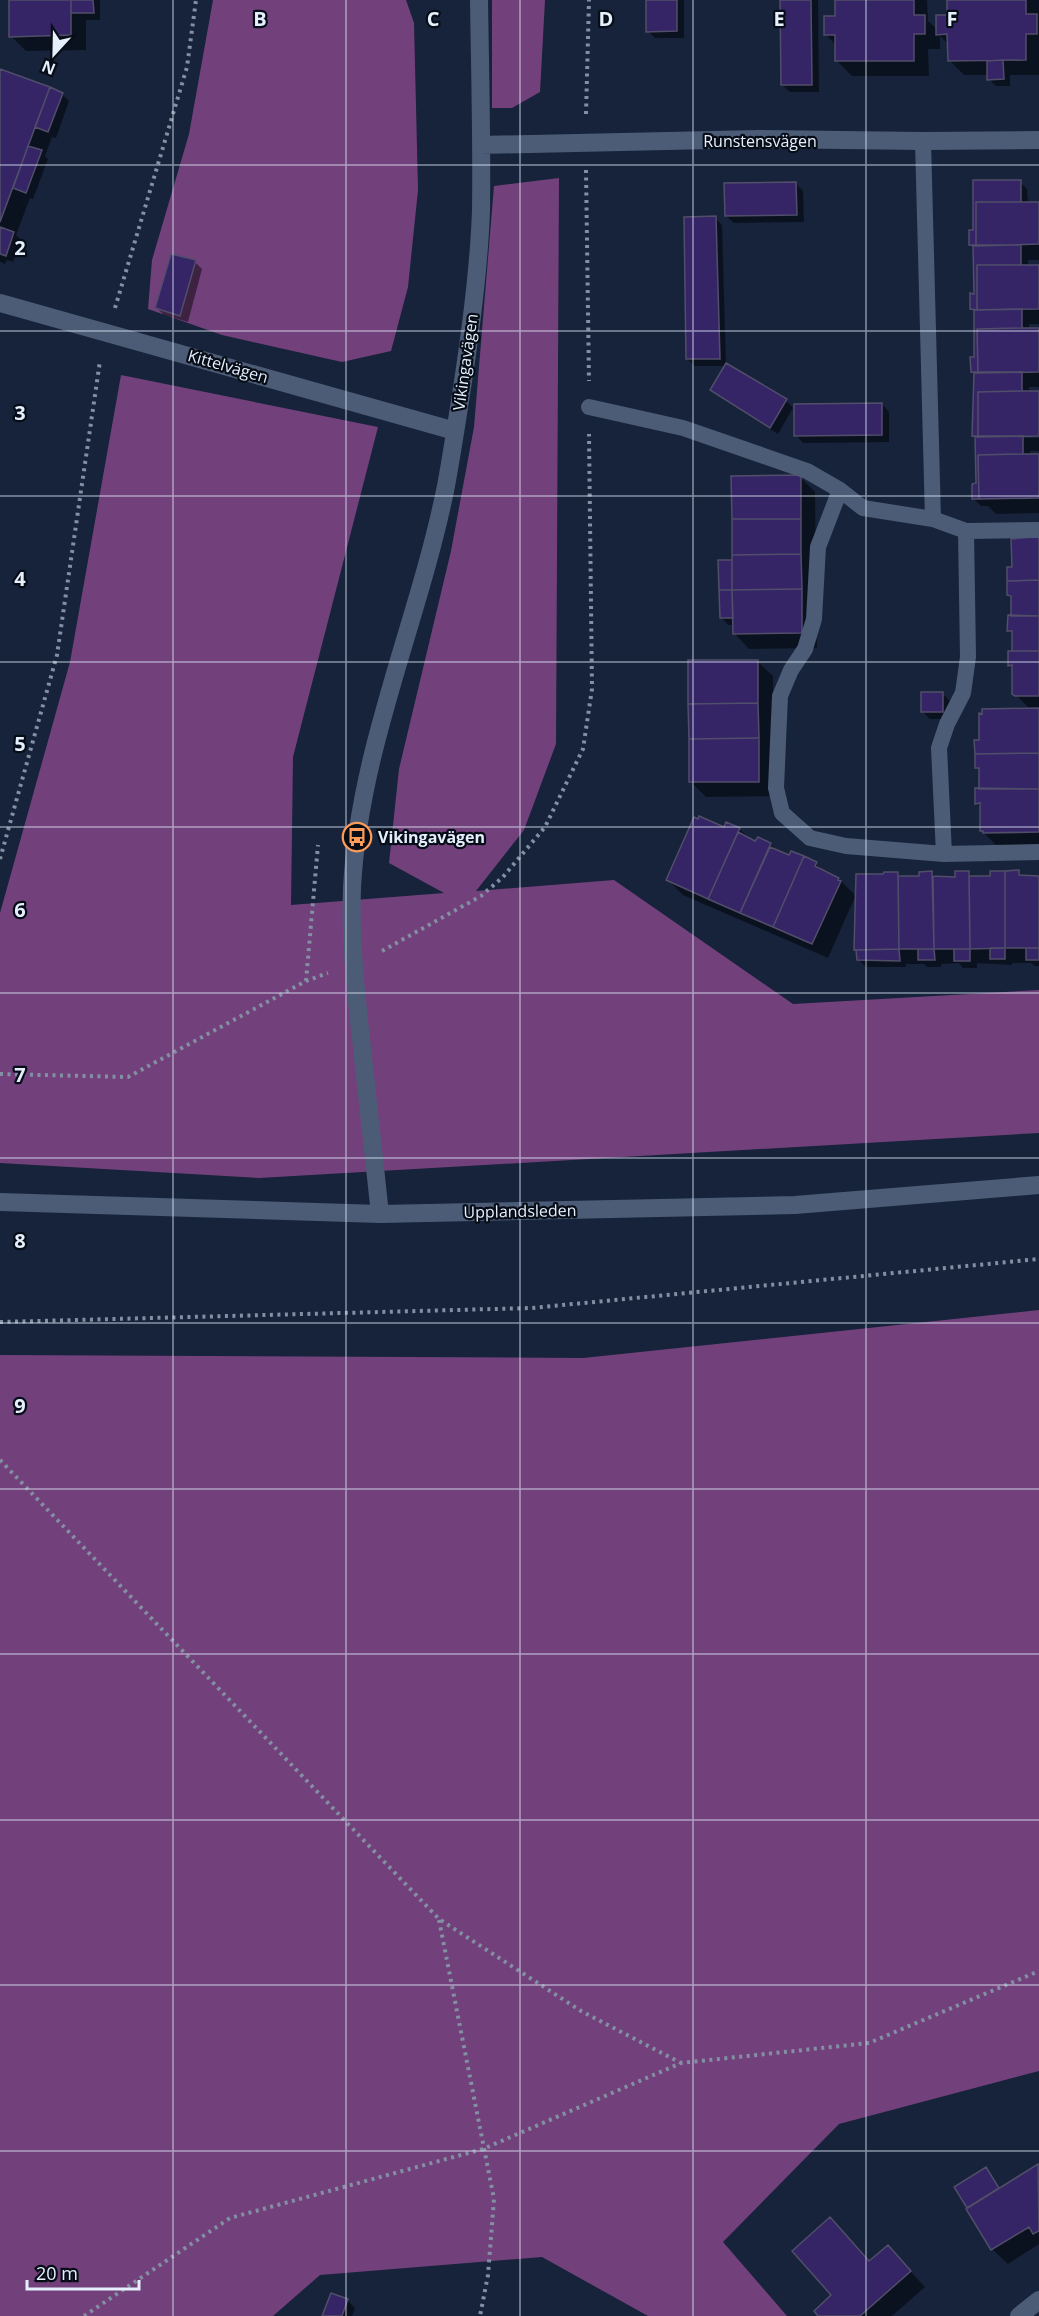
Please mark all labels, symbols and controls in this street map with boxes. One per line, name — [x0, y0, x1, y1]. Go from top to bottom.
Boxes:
text: B — [253, 5, 267, 32]
text: C — [427, 5, 440, 32]
text: D — [599, 5, 613, 32]
text: E — [773, 5, 785, 32]
text: F — [947, 5, 957, 32]
north arrow — [24, 24, 84, 84]
text: N — [38, 55, 59, 81]
street label: Runstensvägen — [703, 130, 817, 152]
text: 2 — [14, 234, 26, 261]
street label: Vikingavägen — [447, 312, 483, 412]
street label: Kittelvägen — [185, 344, 271, 388]
text: 3 — [14, 399, 26, 426]
text: 4 — [14, 565, 26, 592]
text: 5 — [14, 730, 26, 757]
bus stop icon: Vikingavägen — [341, 821, 373, 853]
place label: Vikingavägen — [378, 826, 485, 848]
text: 6 — [14, 896, 26, 923]
text: 7 — [14, 1061, 26, 1088]
street label: Upplandsleden — [463, 1199, 577, 1223]
text: 8 — [14, 1227, 26, 1254]
text: 9 — [14, 1392, 26, 1419]
scale bar — [27, 2253, 140, 2291]
text: 20 m — [36, 2261, 78, 2285]

